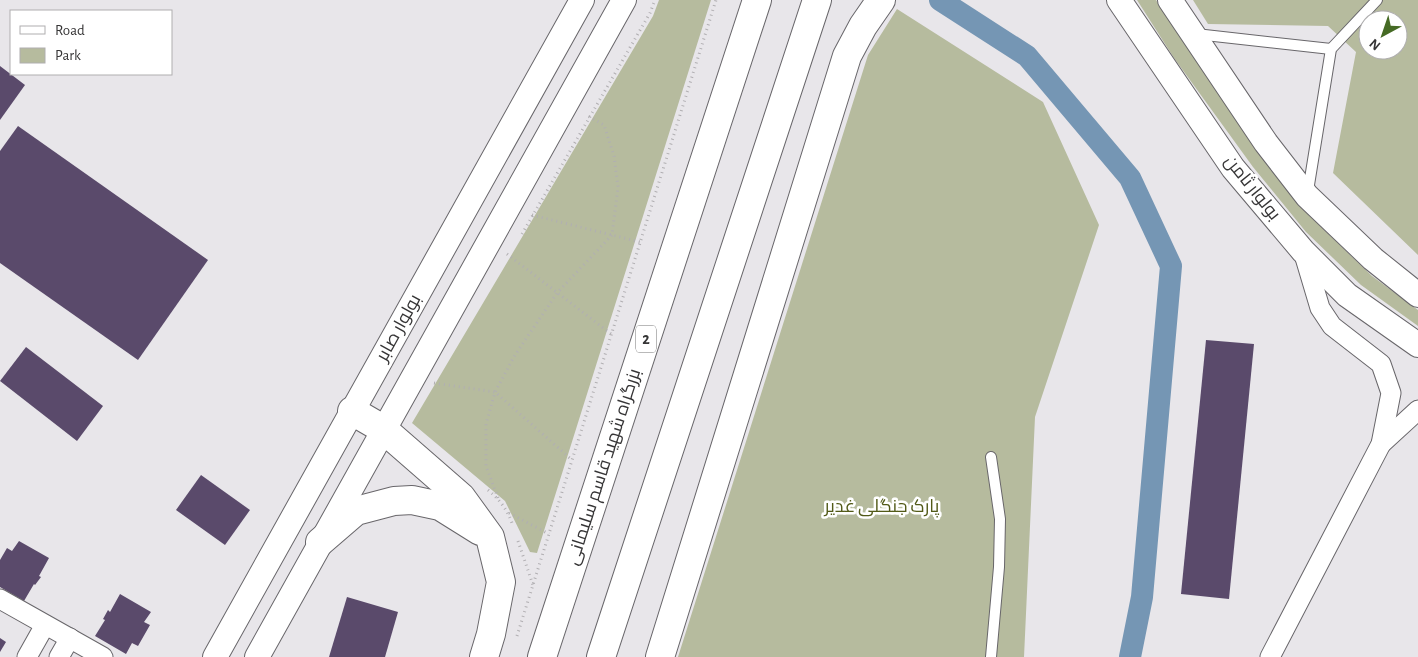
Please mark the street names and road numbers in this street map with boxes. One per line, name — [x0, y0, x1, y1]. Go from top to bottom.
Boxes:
street label: بولوار ثامن — [1220, 152, 1284, 224]
street label: بولوار صابر — [373, 292, 426, 366]
road number: 2 — [636, 326, 656, 352]
street label: بزرگراه شهید قاسم سلیمانی — [563, 366, 646, 568]

